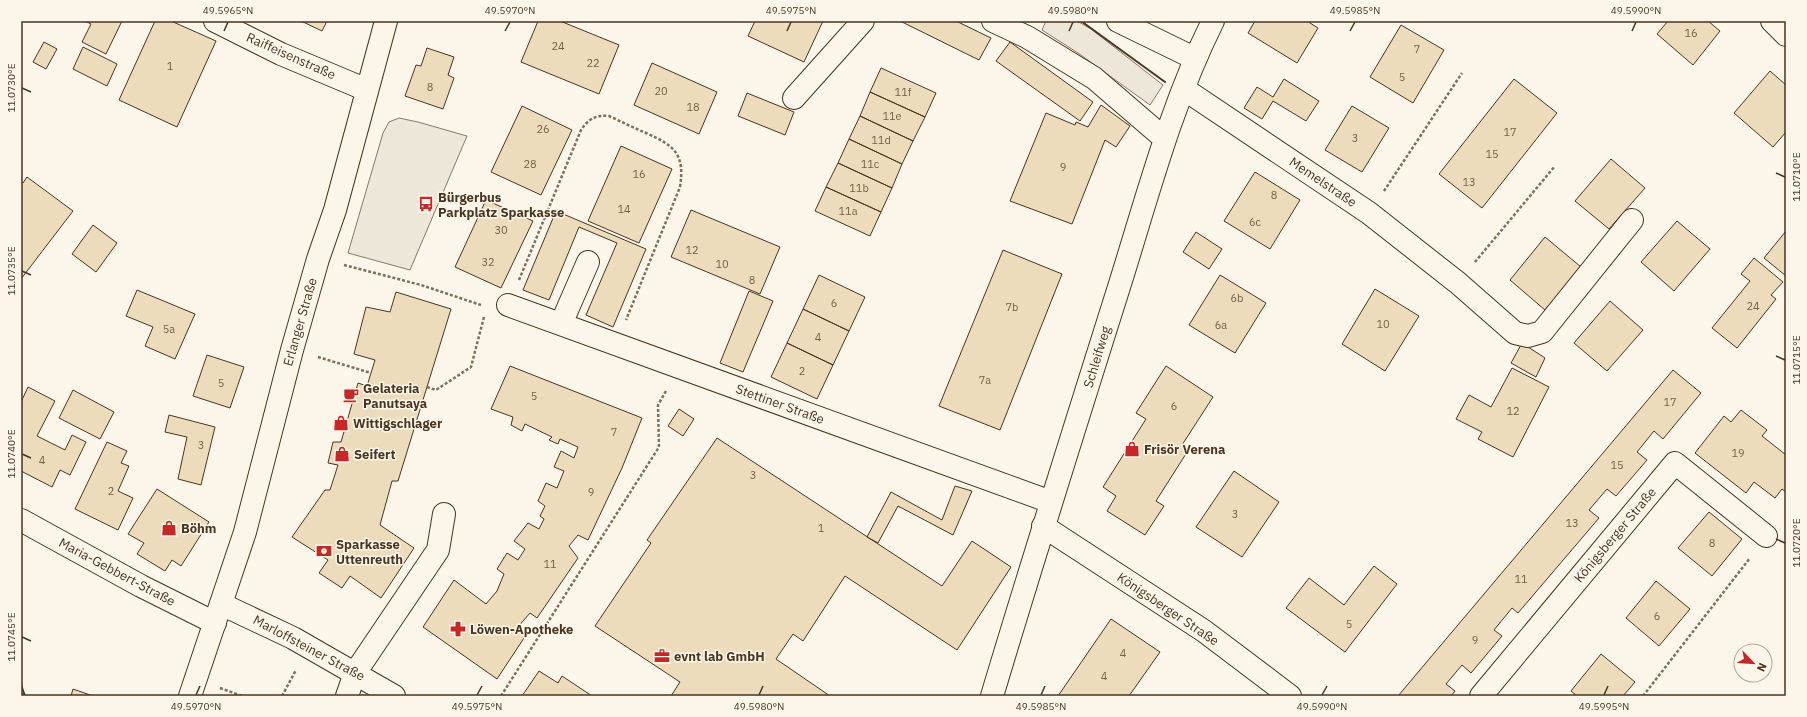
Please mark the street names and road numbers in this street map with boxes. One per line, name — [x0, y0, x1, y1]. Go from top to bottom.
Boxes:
street label: Raiffeisenstraße — [244, 29, 338, 83]
street label: Memelstraße — [1286, 153, 1360, 211]
street label: Erlanger Straße — [279, 276, 321, 368]
street label: Schleifweg — [1080, 324, 1114, 390]
street label: Stettiner Straße — [733, 380, 827, 428]
street label: Königsberger Straße — [1570, 484, 1660, 586]
street label: Maria-Gebbert-Straße — [56, 534, 178, 610]
street label: Königsberger Straße — [1114, 569, 1222, 649]
street label: Marloffsteiner Straße — [250, 611, 368, 685]

